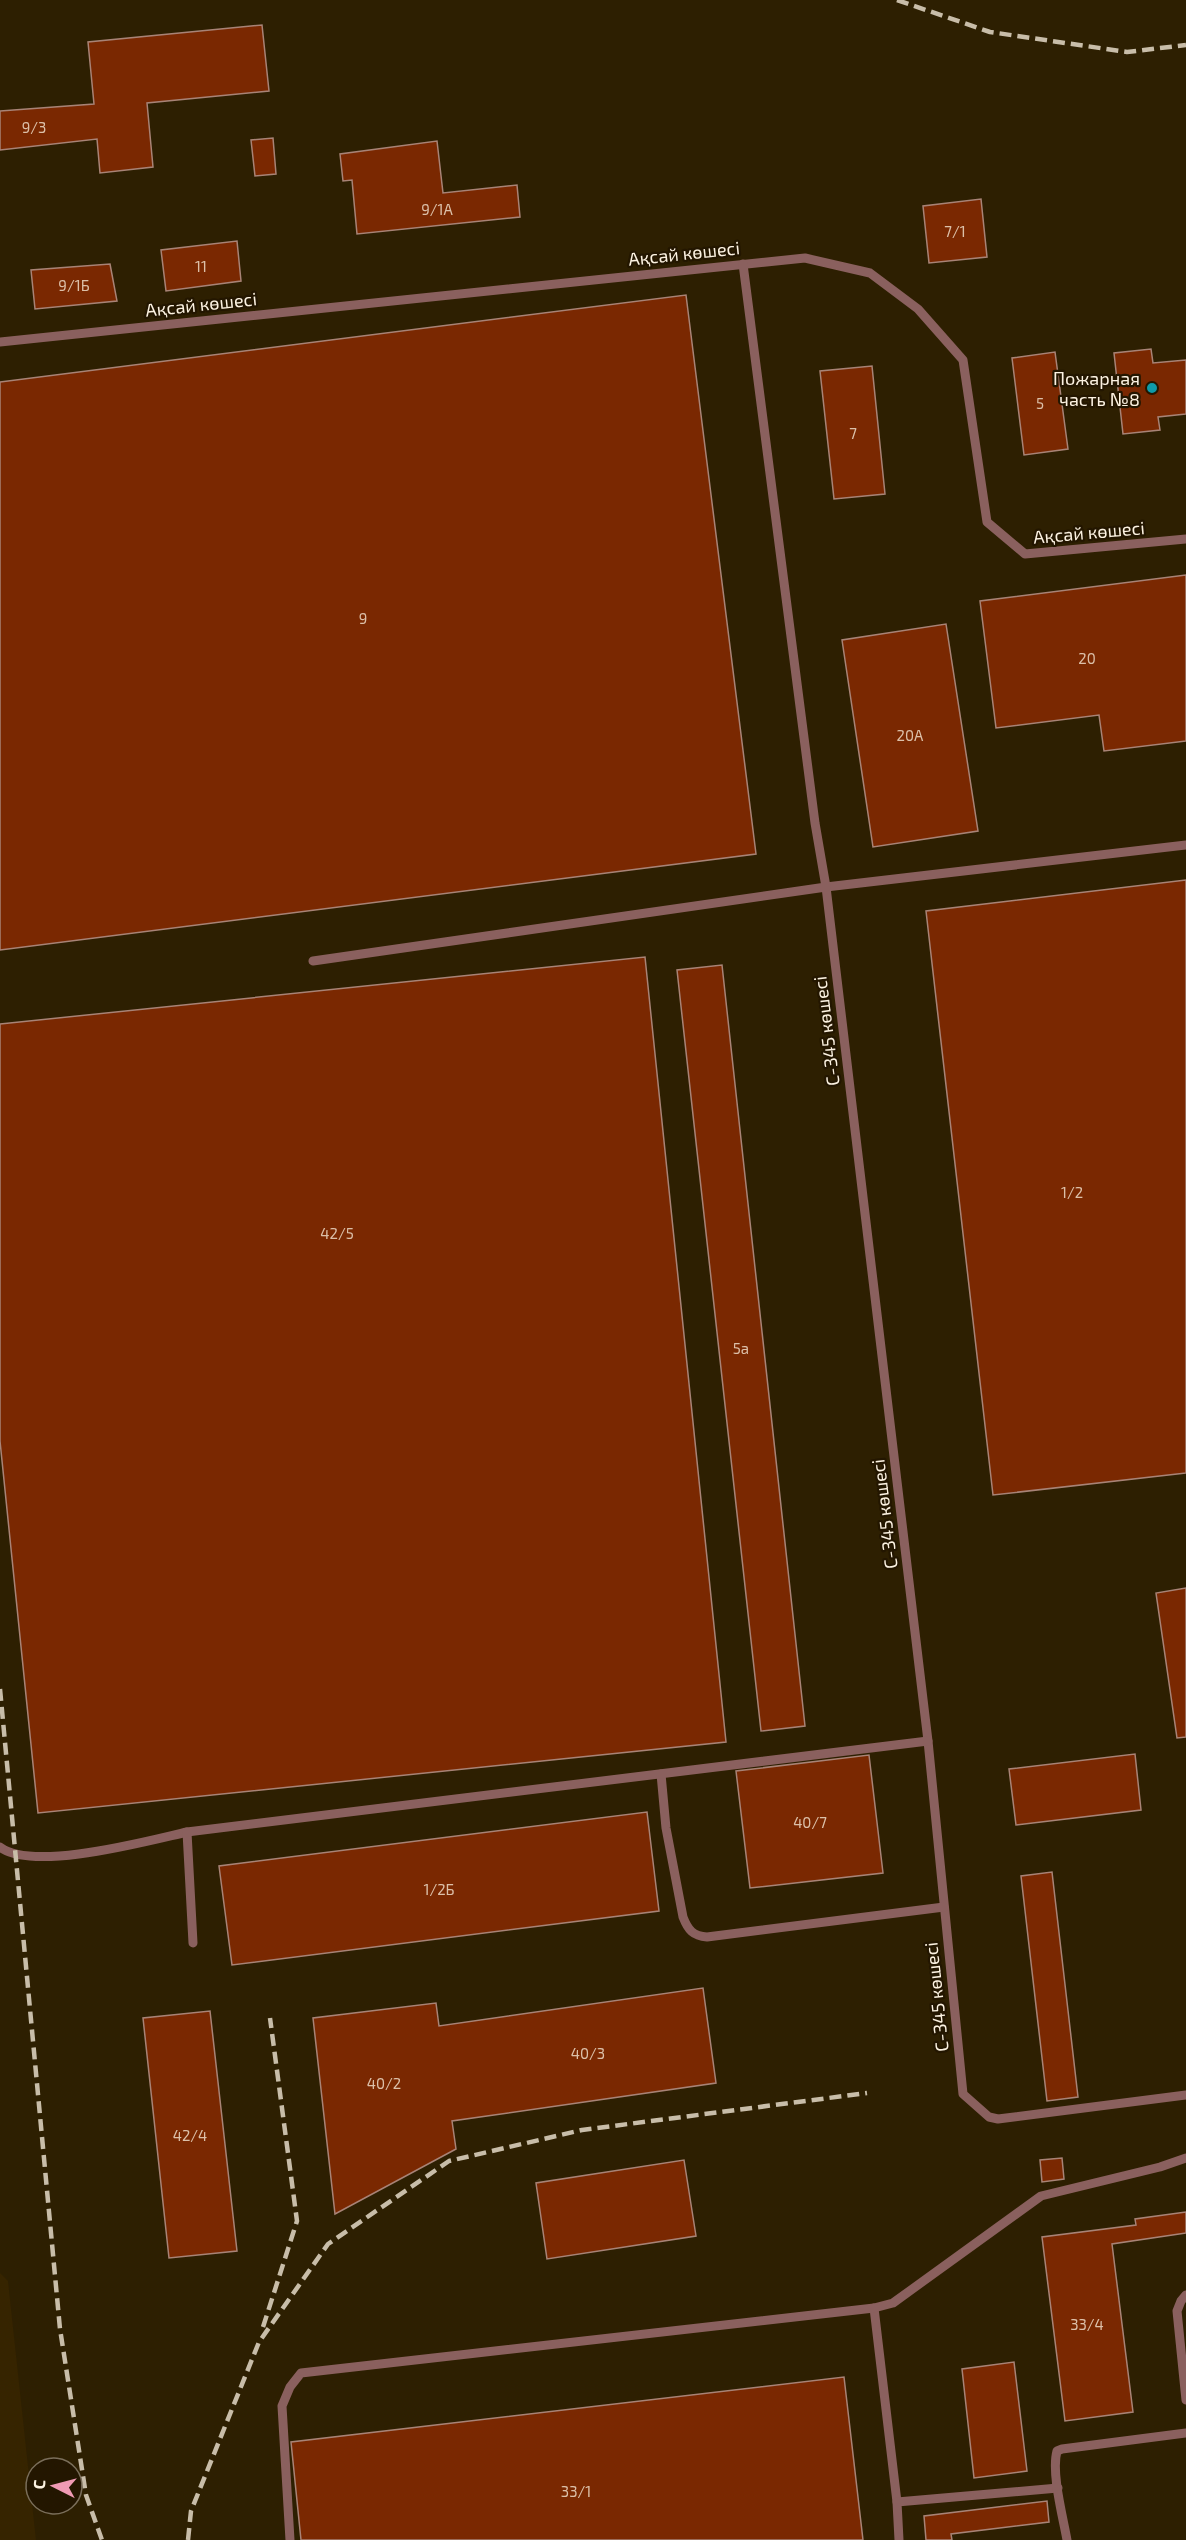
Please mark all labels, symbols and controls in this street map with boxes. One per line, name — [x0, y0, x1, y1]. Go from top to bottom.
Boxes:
house number: 9/3 — [22, 118, 46, 136]
house number: 9/1А — [421, 200, 453, 218]
house number: 7/1 — [944, 222, 966, 240]
street label: Ақсай көшесі — [627, 236, 741, 270]
house number: 11 — [195, 257, 207, 275]
house number: 9/1Б — [58, 276, 90, 294]
street label: Ақсай көшесі — [144, 287, 258, 321]
place label: Пожарная часть №8 — [1053, 367, 1140, 410]
marker: Пожарная часть №8 — [1145, 381, 1159, 395]
house number: 5 — [1036, 394, 1044, 412]
house number: 7 — [849, 424, 857, 442]
street label: Ақсай көшесі — [1032, 516, 1146, 548]
house number: 9 — [359, 609, 367, 627]
house number: 20 — [1078, 649, 1096, 667]
house number: 20А — [897, 726, 924, 744]
street label: С-345 көшесі — [808, 975, 844, 1087]
house number: 1/2 — [1061, 1183, 1083, 1201]
house number: 42/5 — [320, 1224, 354, 1242]
house number: 5а — [733, 1339, 749, 1357]
street label: С-345 көшесі — [866, 1458, 902, 1570]
house number: 40/7 — [793, 1813, 827, 1831]
house number: 1/2Б — [423, 1880, 455, 1898]
street label: С-345 көшесі — [919, 1941, 953, 2053]
house number: 40/3 — [571, 2044, 605, 2062]
house number: 40/2 — [367, 2074, 401, 2092]
house number: 42/4 — [173, 2126, 207, 2144]
house number: 33/4 — [1070, 2315, 1104, 2333]
north arrow — [24, 2456, 84, 2516]
text: С — [29, 2479, 49, 2490]
house number: 33/1 — [561, 2482, 591, 2500]

